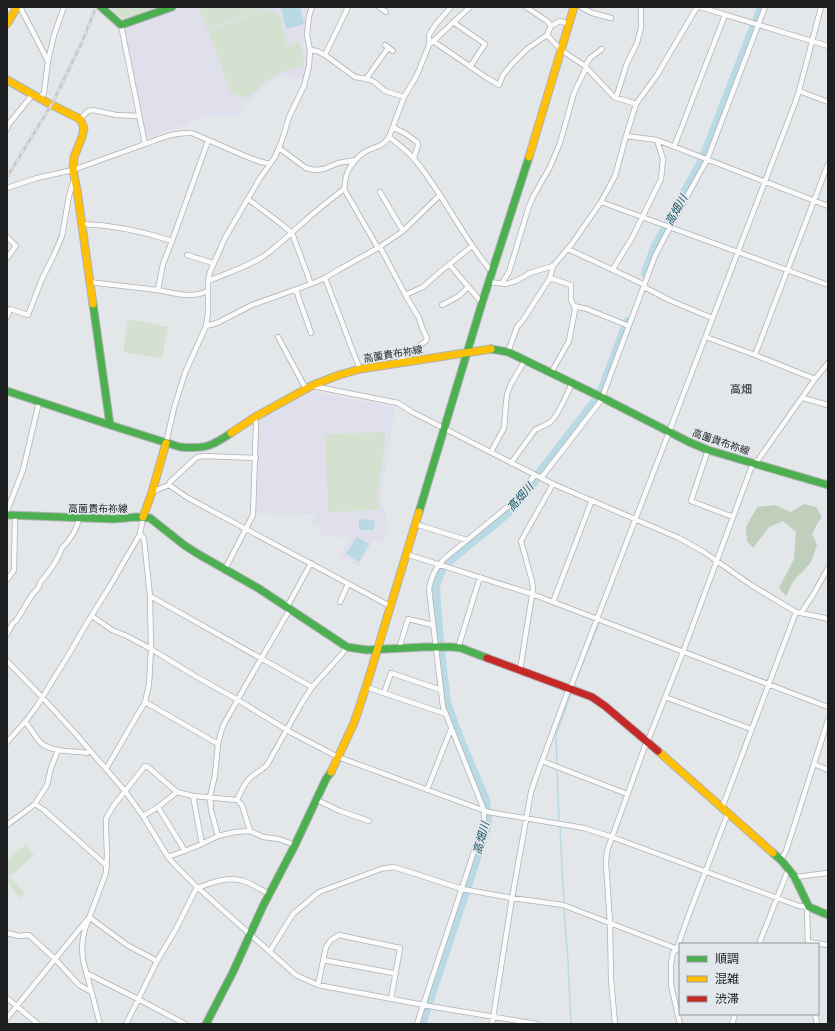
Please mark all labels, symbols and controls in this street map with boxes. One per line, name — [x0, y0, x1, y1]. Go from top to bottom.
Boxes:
water label: 高畑川 — [663, 192, 690, 227]
street label: 高薗貴布祢線 — [363, 344, 423, 364]
district label: 高畑 — [730, 383, 752, 395]
street label: 高薗貴布祢線 — [691, 427, 751, 457]
water label: 高畑川 — [505, 480, 536, 513]
street label: 高薗貴布祢線 — [68, 503, 128, 514]
water label: 高畑川 — [471, 820, 491, 855]
legend — [679, 943, 819, 1015]
text: 順調 — [715, 952, 739, 966]
text: 混雑 — [715, 972, 739, 986]
text: 渋滞 — [715, 992, 739, 1006]

